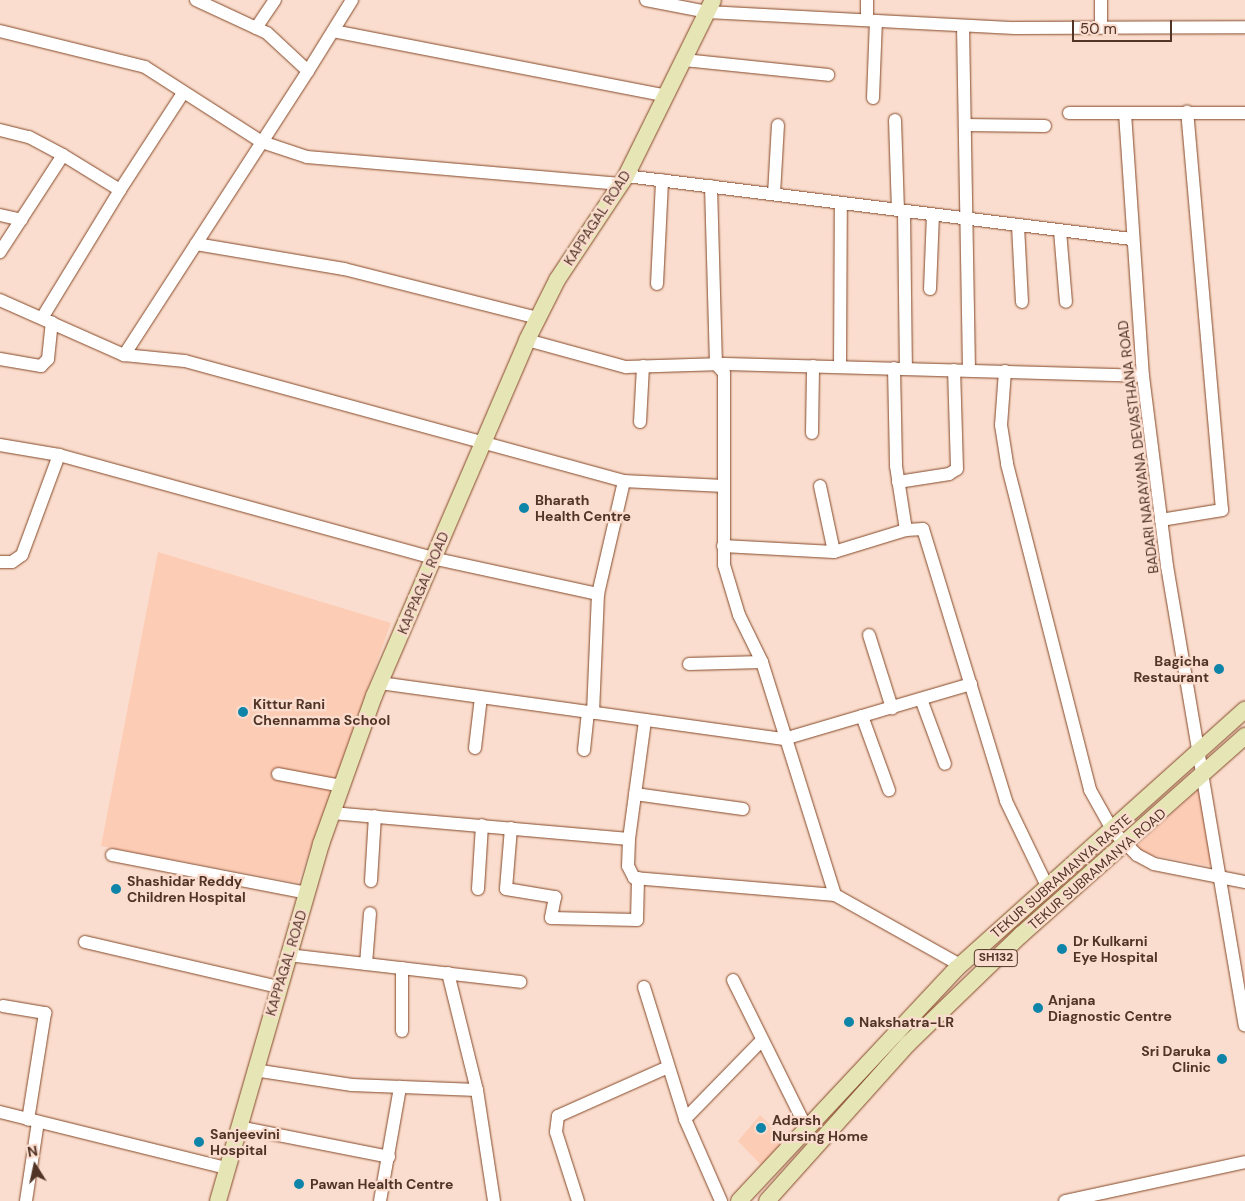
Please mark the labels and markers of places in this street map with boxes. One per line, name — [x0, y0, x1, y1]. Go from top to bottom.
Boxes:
place label: Bharath Health Centre — [535, 492, 631, 524]
marker: Bharath Health Centre — [517, 501, 531, 515]
place label: Bagicha Restaurant — [1133, 653, 1209, 686]
marker: Bagicha Restaurant — [1213, 663, 1225, 675]
place label: Kittur Rani Chennamma School — [253, 696, 390, 729]
marker: Kittur Rani Chennamma School — [237, 706, 249, 718]
place label: Shashidar Reddy Children Hospital — [127, 873, 246, 906]
marker: Shashidar Reddy Children Hospital — [109, 882, 123, 896]
place label: Dr Kulkarni Eye Hospital — [1073, 933, 1158, 966]
marker: Dr Kulkarni Eye Hospital — [1055, 942, 1069, 956]
place label: Anjana Diagnostic Centre — [1048, 992, 1172, 1024]
marker: Anjana Diagnostic Centre — [1032, 1002, 1044, 1014]
place label: Nakshatra-LR — [859, 1014, 954, 1030]
marker: Nakshatra-LR — [843, 1016, 855, 1028]
place label: Sri Daruka Clinic — [1141, 1043, 1211, 1076]
marker: Sri Daruka Clinic — [1215, 1052, 1229, 1066]
place label: Adarsh Nursing Home — [772, 1112, 868, 1144]
marker: Adarsh Nursing Home — [754, 1121, 768, 1135]
place label: Sanjeevini Hospital — [210, 1126, 280, 1158]
marker: Sanjeevini Hospital — [192, 1135, 206, 1149]
place label: Pawan Health Centre — [310, 1176, 453, 1192]
marker: Pawan Health Centre — [292, 1177, 306, 1191]

